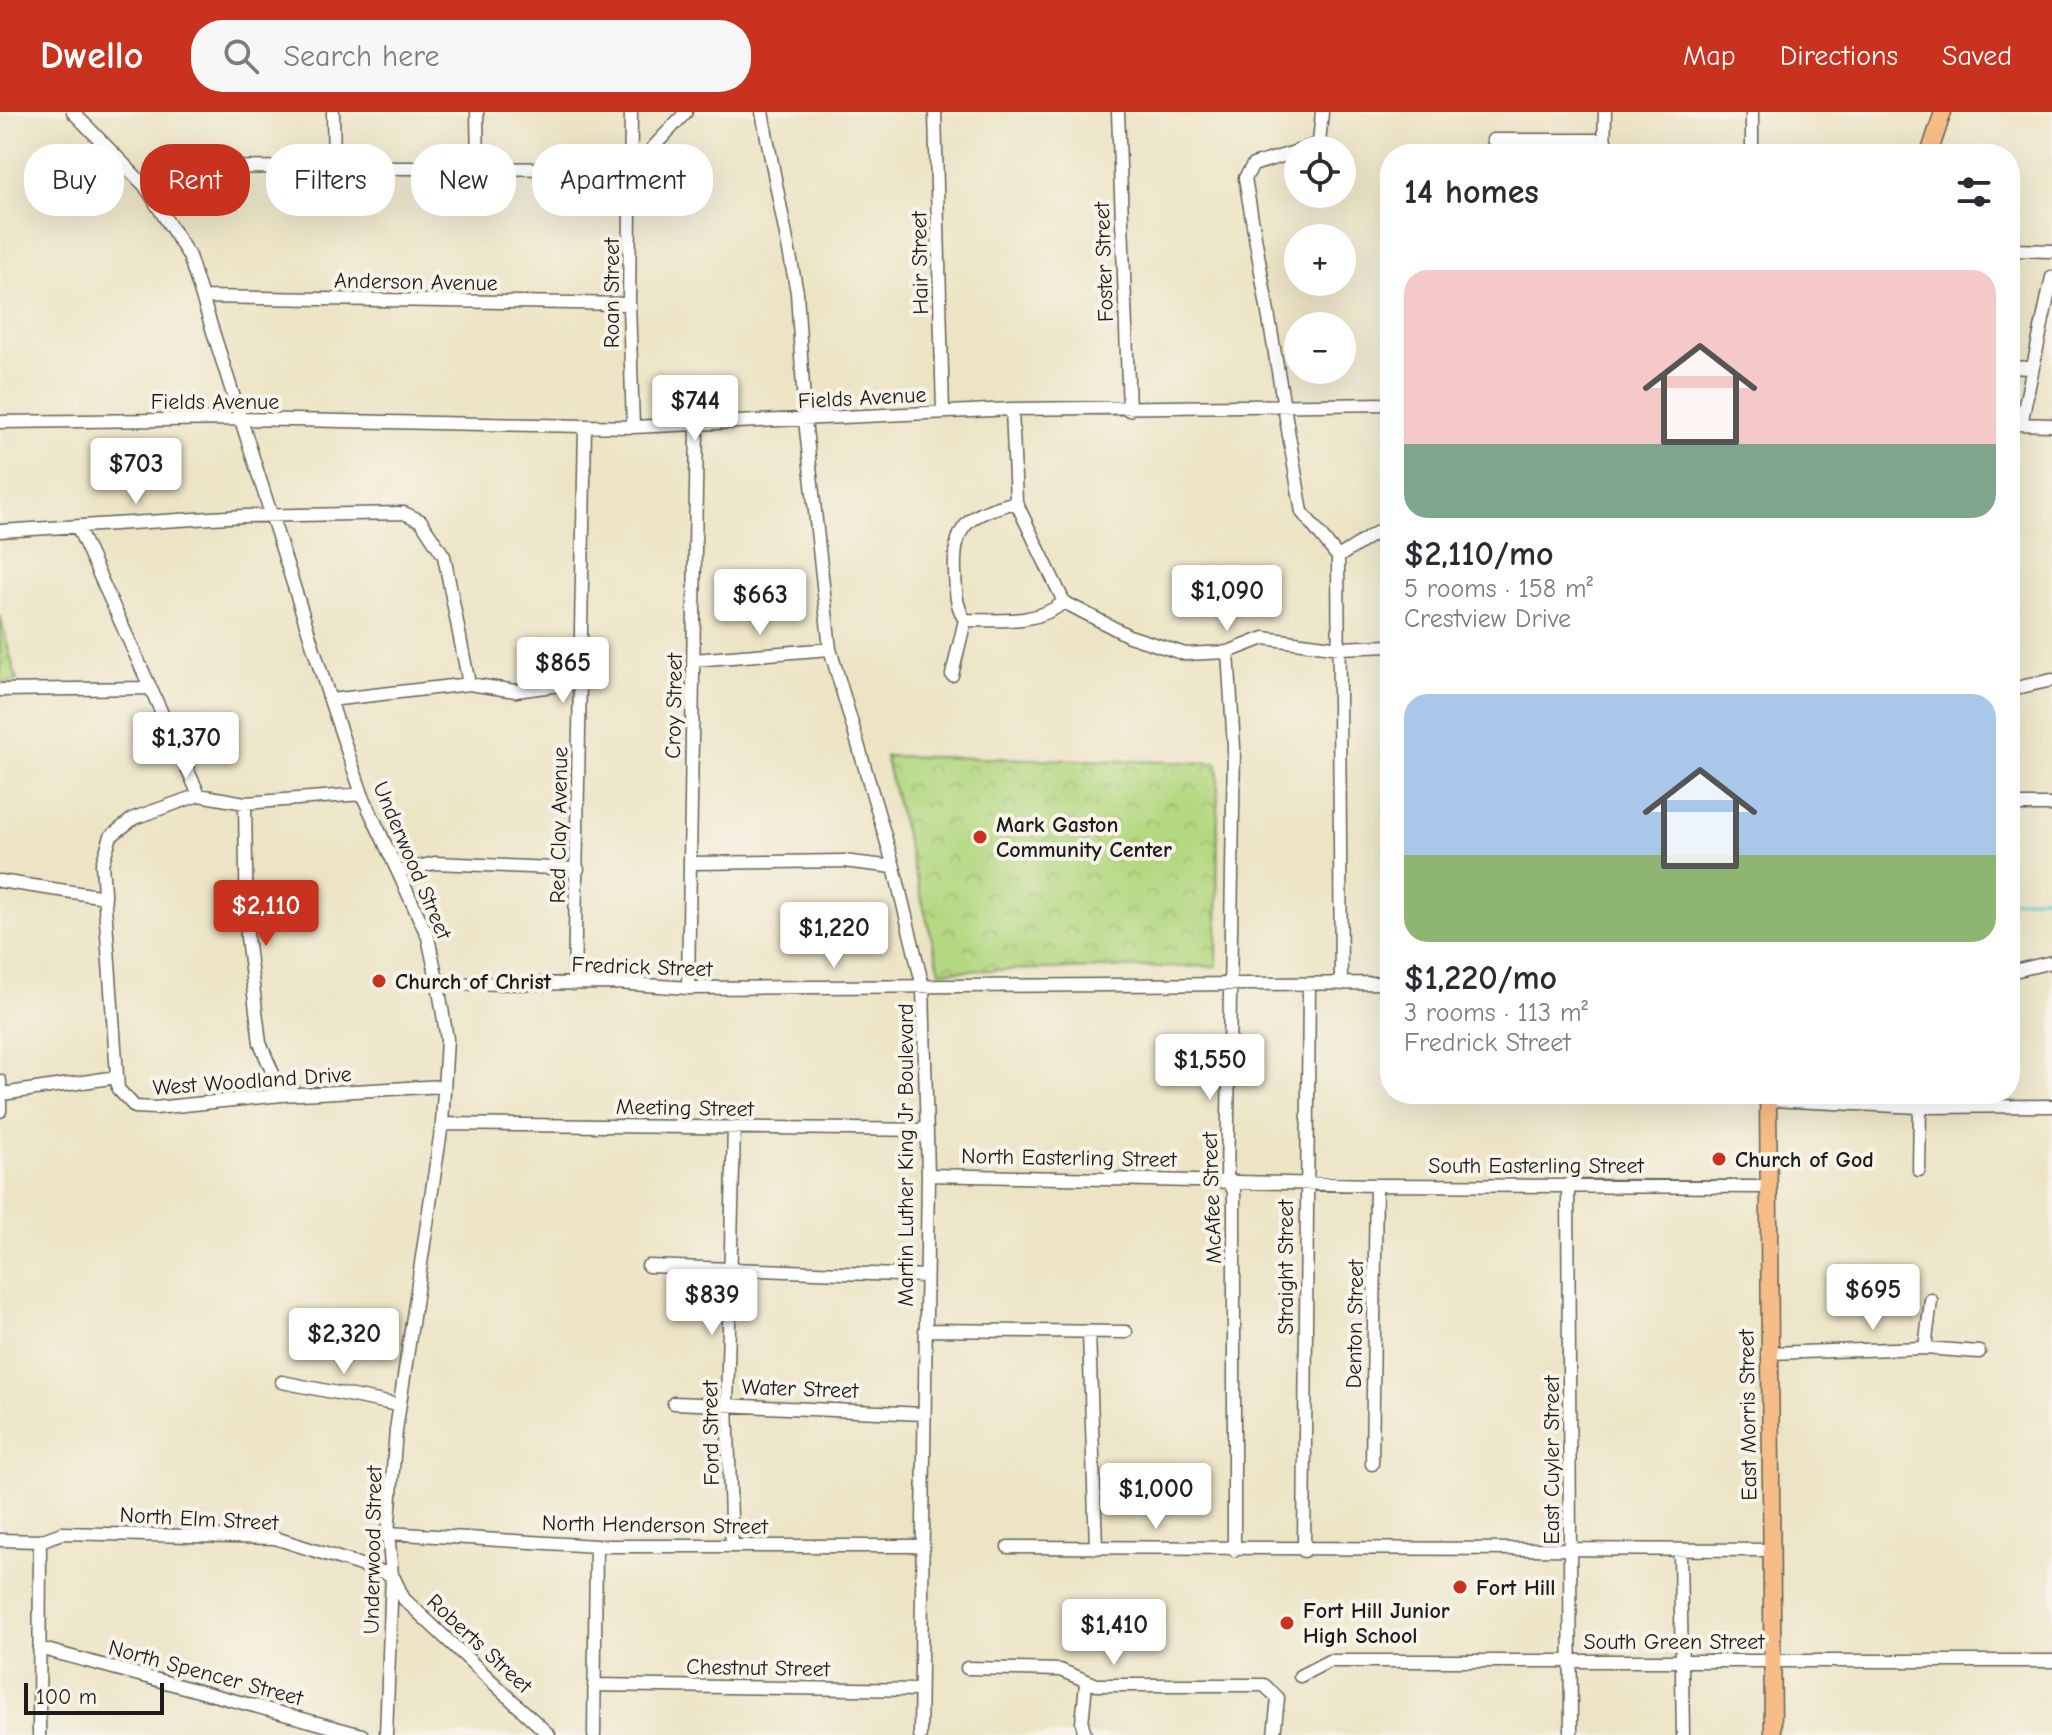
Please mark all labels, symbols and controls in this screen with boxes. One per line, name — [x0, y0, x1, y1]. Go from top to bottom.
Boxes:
search box — [191, 20, 751, 92]
text: Dwello — [40, 34, 143, 78]
icon: search — [219, 34, 263, 78]
text: Search here — [283, 39, 440, 74]
text: Map — [1683, 40, 1736, 72]
text: Directions — [1780, 40, 1898, 72]
text: Saved — [1942, 40, 2012, 72]
map controls — [1284, 136, 1356, 384]
button: locate — [1284, 136, 1356, 208]
chip: Buy — [24, 144, 124, 216]
chip: Rent — [140, 144, 250, 216]
chip: Filters — [266, 144, 395, 216]
chip: New — [411, 144, 516, 216]
chip: Apartment — [532, 144, 713, 216]
icon: filters — [1952, 170, 1996, 214]
text: 14 homes — [1404, 172, 1539, 212]
street label: Foster Street — [1089, 201, 1119, 322]
street label: Hair Street — [906, 210, 934, 315]
button: + — [1284, 224, 1356, 296]
street label: Roan Street — [599, 237, 625, 348]
street label: Anderson Avenue — [334, 268, 498, 296]
button: − — [1284, 312, 1356, 384]
icon: home — [1628, 322, 1772, 466]
pin: $744 — [648, 375, 742, 443]
street label: Fields Avenue — [797, 382, 927, 414]
text: $744 — [670, 386, 720, 416]
street label: Fields Avenue — [151, 389, 279, 415]
pin: $703 — [89, 438, 183, 506]
text: $703 — [108, 449, 164, 479]
text: $2,110/mo — [1404, 534, 1554, 574]
pin: $1,090 — [1162, 565, 1292, 633]
pin: $663 — [713, 569, 807, 637]
text: 5 rooms · 158 m² — [1404, 574, 1593, 604]
text: $1,090 — [1190, 576, 1264, 606]
text: $663 — [732, 580, 788, 610]
text: Crestview Drive — [1404, 604, 1571, 634]
pin: $865 — [516, 637, 610, 705]
text: $865 — [535, 648, 591, 678]
street label: Croy Street — [660, 652, 688, 759]
pin: $1,370 — [121, 712, 251, 780]
text: $1,370 — [151, 723, 221, 753]
street label: Red Clay Avenue — [545, 746, 573, 904]
icon: home — [1628, 746, 1772, 890]
street label: Underwood Street — [367, 778, 457, 944]
place label: Mark Gaston Community Center — [996, 812, 1172, 863]
marker: Mark Gaston Community Center — [971, 828, 989, 846]
pin: $2,110 — [201, 880, 331, 948]
text: $2,110 — [232, 891, 300, 921]
pin: $1,220 — [769, 902, 899, 970]
text: $1,220 — [798, 913, 870, 943]
street label: Fredrick Street — [571, 952, 714, 982]
text: $1,220/mo — [1404, 958, 1557, 998]
place label: Church of Christ — [395, 969, 552, 995]
marker: Church of Christ — [370, 972, 388, 990]
text: 3 rooms · 113 m² — [1404, 998, 1588, 1028]
street label: Martin Luther King Jr Boulevard — [893, 1003, 919, 1307]
text: Fredrick Street — [1404, 1028, 1571, 1058]
pin: $1,550 — [1145, 1034, 1275, 1102]
text: $1,550 — [1173, 1045, 1247, 1075]
street label: West Woodland Drive — [152, 1061, 352, 1101]
street label: Meeting Street — [616, 1094, 755, 1122]
street label: McAfee Street — [1197, 1131, 1227, 1264]
street label: North Easterling Street — [961, 1143, 1178, 1173]
place label: Church of God — [1735, 1147, 1874, 1173]
marker: Church of God — [1710, 1150, 1728, 1168]
street label: South Easterling Street — [1428, 1153, 1645, 1179]
street label: Straight Street — [1273, 1199, 1299, 1335]
street label: Denton Street — [1341, 1259, 1369, 1389]
pin: $695 — [1826, 1264, 1920, 1332]
pin: $839 — [665, 1269, 759, 1337]
text: $695 — [1845, 1275, 1901, 1305]
text: $839 — [684, 1280, 740, 1310]
pin: $2,320 — [279, 1308, 409, 1376]
text: $2,320 — [307, 1319, 381, 1349]
street label: East Morris Street — [1733, 1328, 1762, 1501]
street label: Water Street — [741, 1374, 859, 1404]
street label: East Cuyler Street — [1539, 1375, 1565, 1545]
street label: Ford Street — [697, 1379, 725, 1486]
pin: $1,000 — [1091, 1463, 1221, 1531]
street label: Underwood Street — [359, 1465, 387, 1635]
text: $1,000 — [1118, 1474, 1194, 1504]
street label: North Elm Street — [119, 1502, 280, 1536]
street label: North Henderson Street — [542, 1510, 769, 1540]
place label: Fort Hill — [1476, 1575, 1556, 1601]
marker: Fort Hill — [1451, 1578, 1469, 1596]
street label: Roberts Street — [421, 1589, 538, 1699]
place label: Fort Hill Junior High School — [1303, 1598, 1450, 1649]
pin: $1,410 — [1049, 1599, 1179, 1667]
text: $1,410 — [1080, 1610, 1148, 1640]
marker: Fort Hill Junior High School — [1278, 1614, 1296, 1632]
street label: South Green Street — [1583, 1629, 1765, 1655]
street label: North Spencer Street — [106, 1635, 306, 1712]
street label: Chestnut Street — [686, 1654, 831, 1682]
scale bar — [24, 1679, 164, 1715]
text: 100 m — [36, 1684, 97, 1710]

